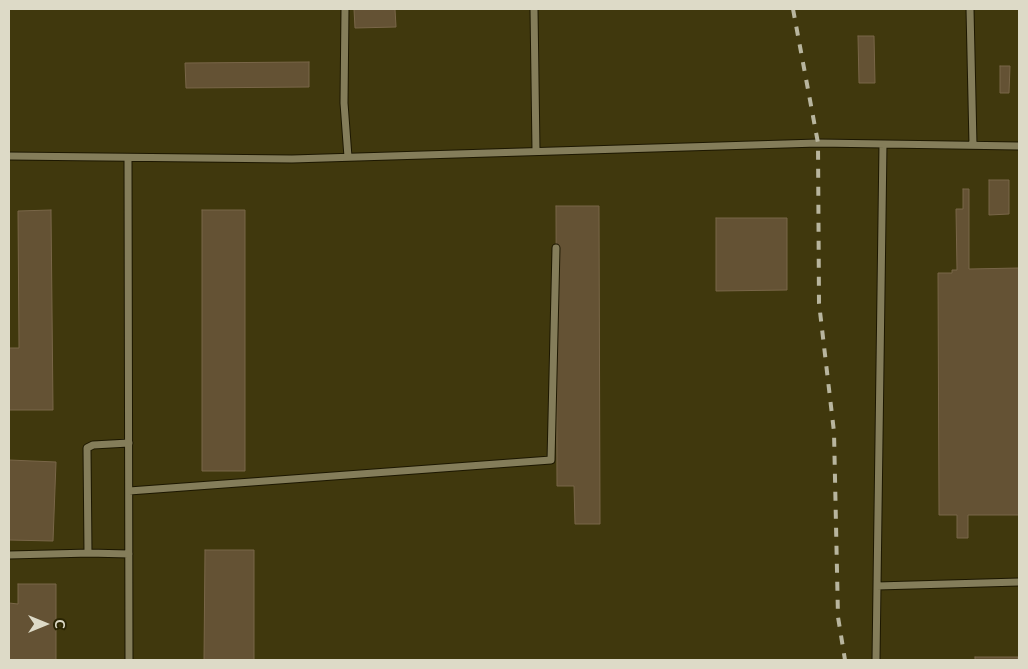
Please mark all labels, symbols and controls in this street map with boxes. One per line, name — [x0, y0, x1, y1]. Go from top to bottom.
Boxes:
north arrow — [20, 599, 70, 649]
text: С — [51, 619, 69, 629]

